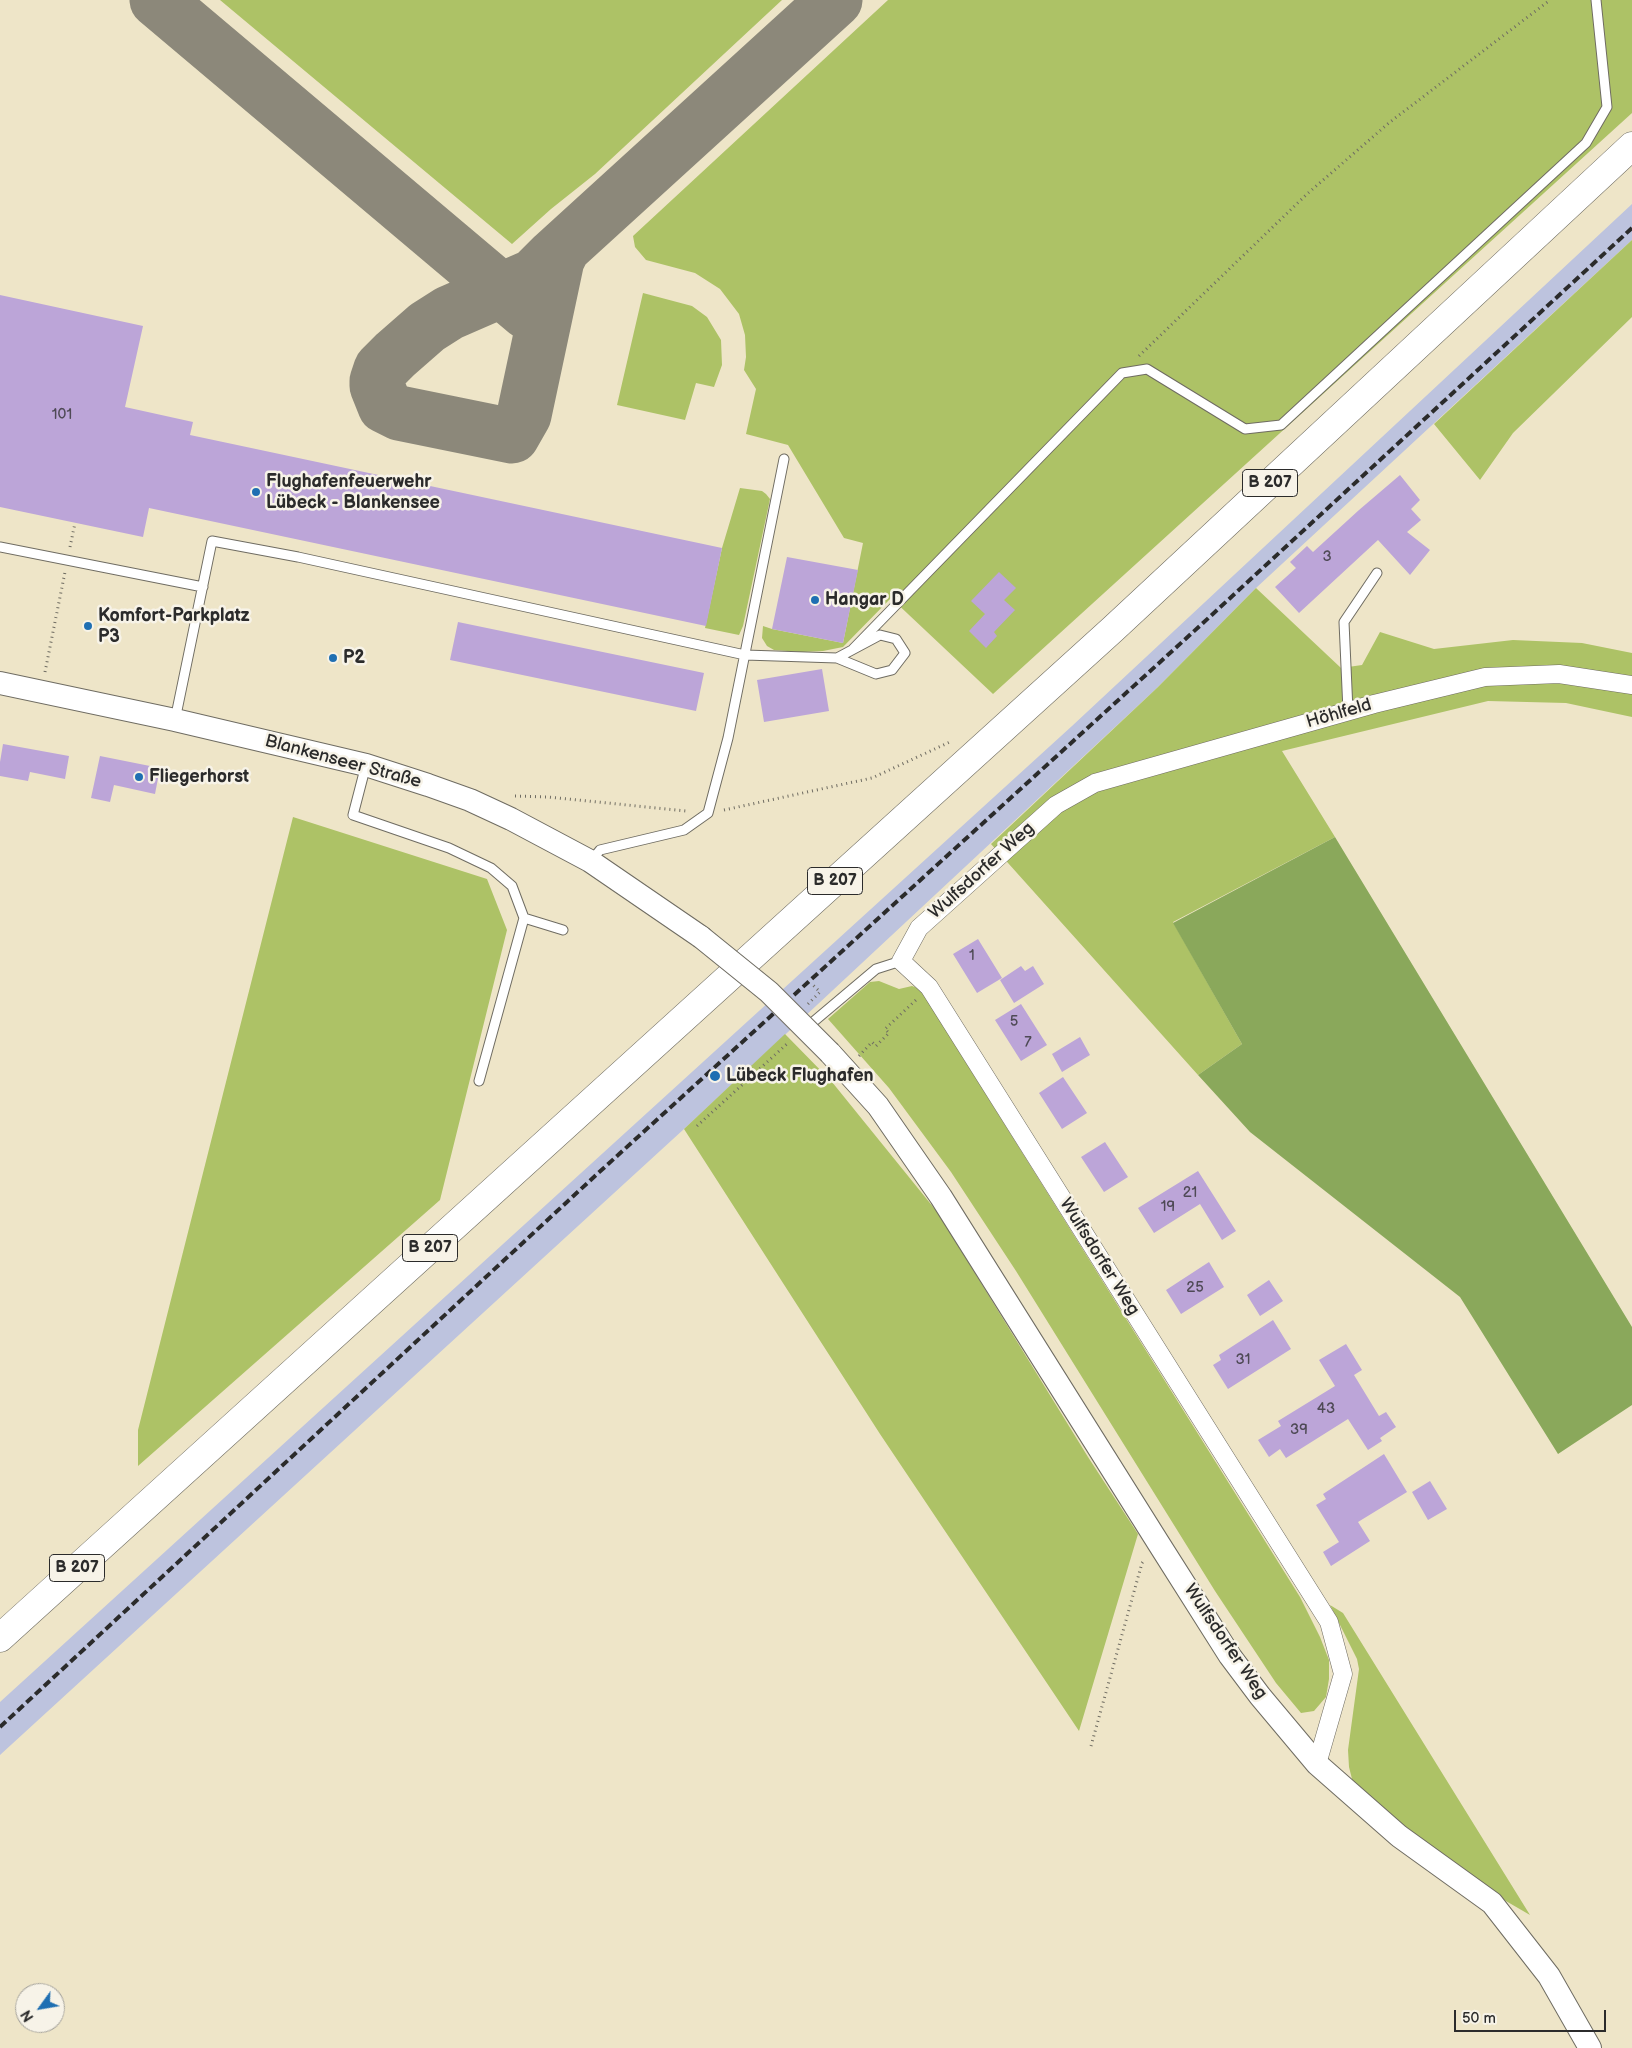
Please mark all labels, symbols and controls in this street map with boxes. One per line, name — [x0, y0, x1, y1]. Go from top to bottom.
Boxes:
house number: 101 — [52, 406, 72, 424]
road number: B 207 — [1242, 469, 1298, 496]
place label: Flughafenfeuerwehr Lübeck - Blankensee — [266, 471, 440, 514]
marker: Flughafenfeuerwehr Lübeck - Blankensee — [250, 486, 262, 498]
house number: 3 — [1322, 548, 1332, 566]
place label: Hangar D — [825, 589, 904, 611]
marker: Hangar D — [809, 594, 821, 606]
place label: Komfort-Parkplatz P3 — [98, 605, 250, 648]
marker: Komfort-Parkplatz P3 — [82, 620, 94, 632]
place label: P2 — [343, 647, 365, 669]
marker: P2 — [327, 652, 339, 664]
street label: Höhlfeld — [1304, 694, 1374, 734]
street label: Blankenseer Straße — [262, 731, 424, 793]
place label: Fliegerhorst — [149, 766, 249, 788]
marker: Fliegerhorst — [133, 771, 145, 783]
street label: Wulfsdorfer Weg — [925, 818, 1039, 924]
road number: B 207 — [808, 868, 862, 894]
house number: 1 — [969, 947, 975, 965]
house number: 5 — [1010, 1013, 1018, 1031]
house number: 7 — [1024, 1034, 1032, 1052]
place label: Lübeck Flughafen — [726, 1065, 874, 1087]
marker: Lübeck Flughafen — [708, 1069, 722, 1083]
house number: 21 — [1183, 1184, 1197, 1202]
street label: Wulfsdorfer Weg — [1054, 1194, 1144, 1320]
house number: 19 — [1161, 1198, 1175, 1216]
road number: B 207 — [402, 1234, 458, 1262]
house number: 25 — [1186, 1279, 1204, 1297]
house number: 31 — [1235, 1351, 1251, 1369]
house number: 43 — [1317, 1400, 1335, 1418]
house number: 39 — [1290, 1421, 1308, 1439]
road number: B 207 — [50, 1555, 104, 1582]
street label: Wulfsdorfer Weg — [1178, 1580, 1272, 1704]
north arrow — [15, 1983, 65, 2033]
scale bar — [1457, 2000, 1610, 2032]
text: N — [18, 2007, 38, 2025]
text: 50 m — [1462, 2009, 1496, 2028]

